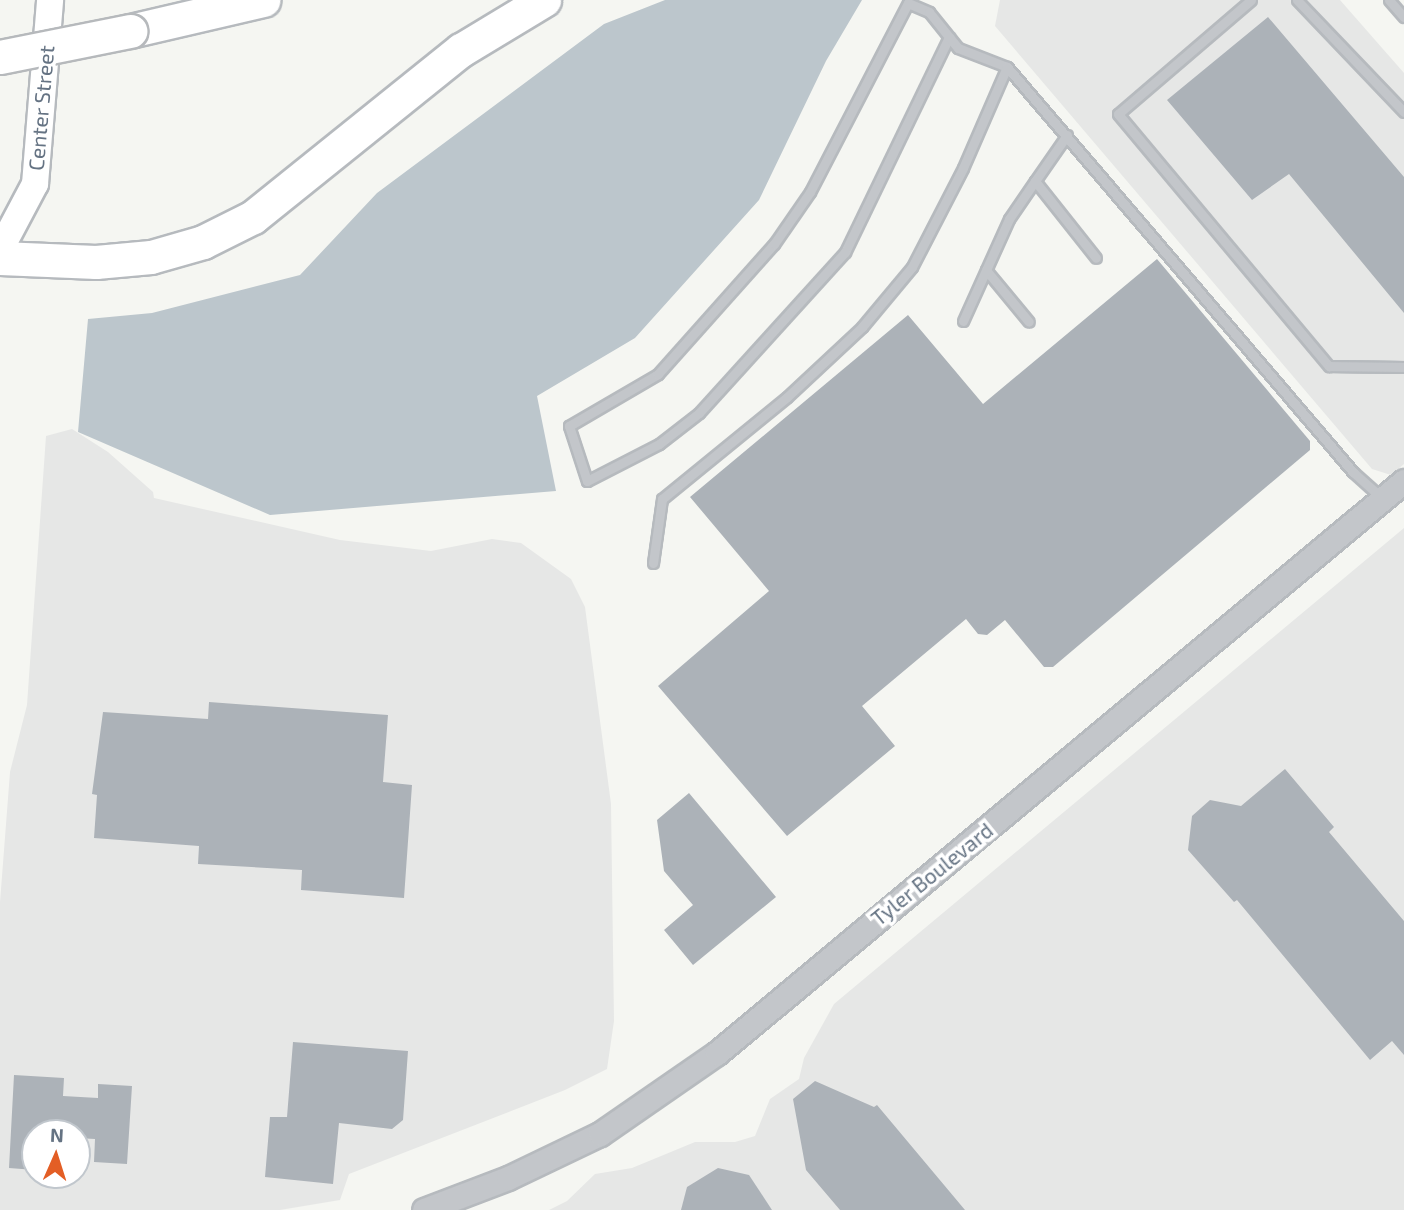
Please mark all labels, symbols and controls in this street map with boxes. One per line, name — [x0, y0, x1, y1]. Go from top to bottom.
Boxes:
street label: Center Street — [23, 44, 59, 172]
street label: Tyler Boulevard — [866, 817, 998, 931]
north arrow — [21, 1119, 91, 1189]
text: N — [50, 1123, 64, 1146]

